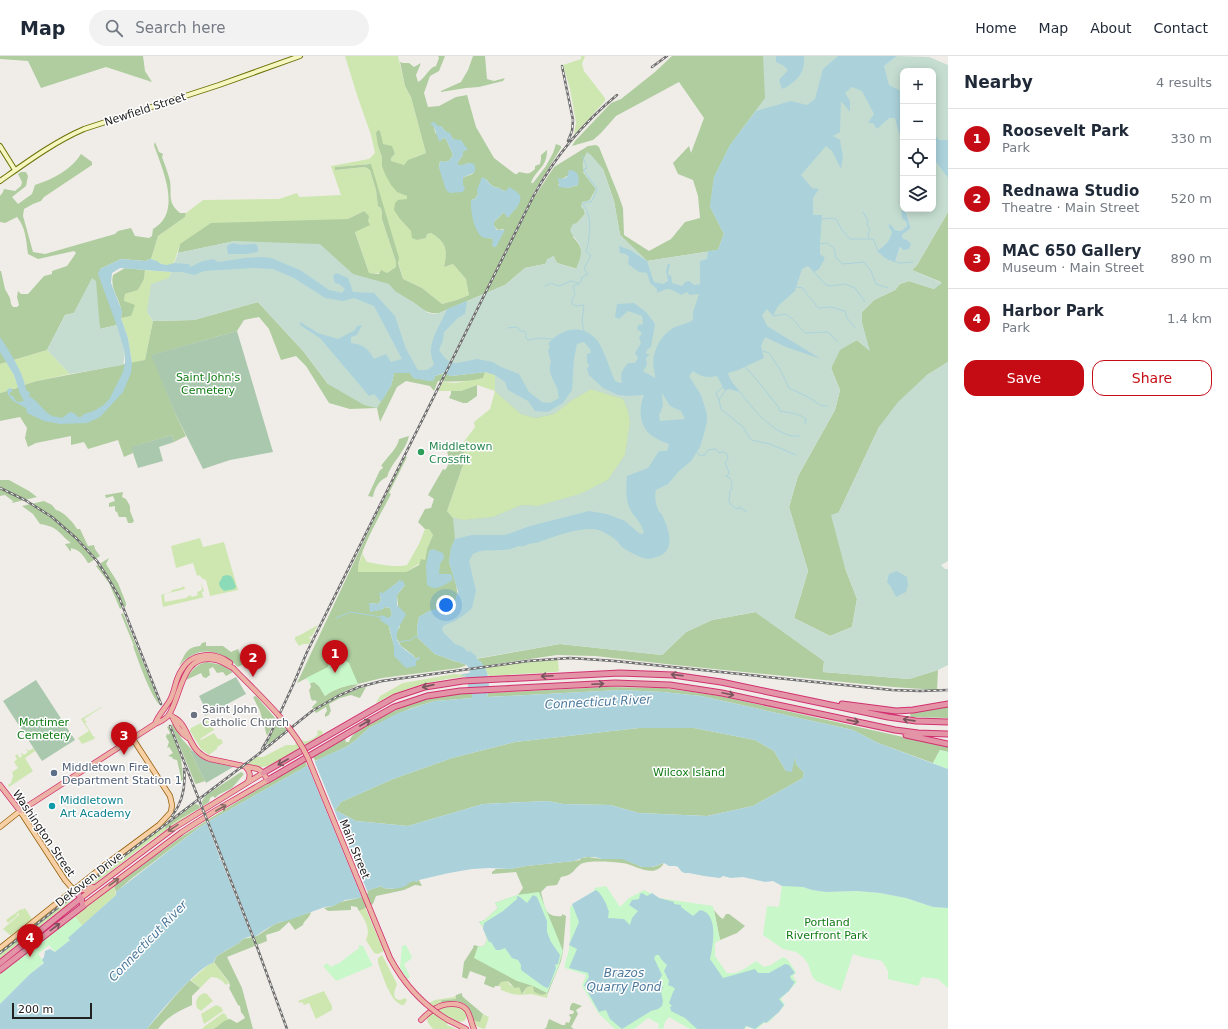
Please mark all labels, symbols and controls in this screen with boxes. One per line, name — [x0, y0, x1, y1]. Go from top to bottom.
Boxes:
search box — [89, 10, 369, 46]
text: Map — [20, 17, 65, 39]
icon: search — [103, 17, 125, 39]
text: Search here — [135, 19, 225, 37]
text: Home — [975, 20, 1017, 36]
text: Map — [1039, 20, 1068, 36]
text: About — [1090, 20, 1132, 36]
text: Contact — [1154, 20, 1208, 36]
map controls — [900, 68, 936, 212]
button: + — [900, 68, 936, 104]
text: Nearby — [964, 72, 1033, 92]
text: 4 results — [1156, 75, 1212, 90]
street label: Newfield Street — [103, 90, 188, 129]
button: − — [900, 104, 936, 140]
text: Roosevelt Park — [1002, 122, 1129, 140]
text: 1 — [972, 131, 982, 146]
text: 330 m — [1170, 131, 1212, 146]
button: locate — [900, 140, 936, 176]
text: Park — [1002, 140, 1030, 155]
button: layers — [900, 176, 936, 212]
text: Rednawa Studio — [1002, 182, 1139, 200]
text: 2 — [972, 191, 982, 206]
text: 520 m — [1170, 191, 1212, 206]
text: Theatre · Main Street — [1002, 200, 1139, 215]
text: MAC 650 Gallery — [1002, 242, 1141, 260]
text: 3 — [972, 251, 982, 266]
text: 890 m — [1170, 251, 1212, 266]
text: Museum · Main Street — [1002, 260, 1144, 275]
text: Harbor Park — [1002, 302, 1104, 320]
text: 4 — [972, 311, 982, 326]
text: 1.4 km — [1167, 311, 1212, 326]
text: Park — [1002, 320, 1030, 335]
button: Save — [964, 360, 1084, 396]
button: Share — [1092, 360, 1212, 396]
park label: Saint John's Cemetery — [176, 371, 240, 397]
place label: Middletown Crossfit — [429, 440, 492, 466]
marker: Middletown Crossfit — [416, 447, 426, 457]
your location — [436, 595, 456, 615]
pin: 1 — [322, 640, 348, 673]
pin: 2 — [240, 644, 266, 677]
one-way arrow — [541, 672, 554, 680]
one-way arrow — [671, 672, 684, 679]
one-way arrow — [591, 680, 604, 688]
one-way arrow — [422, 683, 435, 691]
one-way arrow — [721, 690, 734, 698]
water label: Connecticut River — [544, 692, 653, 712]
place label: Saint John Catholic Church — [202, 703, 289, 729]
marker: Saint John Catholic Church — [189, 710, 199, 720]
park label: Mortimer Cemetery — [17, 716, 72, 742]
one-way arrow — [903, 716, 916, 724]
one-way arrow — [846, 717, 859, 725]
one-way arrow — [359, 718, 371, 726]
pin: 3 — [111, 722, 137, 755]
one-way arrow — [277, 758, 289, 766]
place label: Middletown Fire Department Station 1 — [62, 761, 182, 787]
park label: Wilcox Island — [653, 766, 725, 779]
marker: Middletown Fire Department Station 1 — [49, 768, 59, 778]
street label: Washington Street — [10, 788, 78, 880]
place label: Middletown Art Academy — [60, 794, 131, 820]
marker: Middletown Art Academy — [47, 801, 57, 811]
one-way arrow — [214, 803, 226, 811]
street label: Main Street — [337, 817, 373, 882]
one-way arrow — [168, 824, 179, 832]
street label: DeKoven Drive — [53, 849, 126, 910]
one-way arrow — [109, 878, 120, 887]
water label: Connecticut River — [106, 897, 191, 984]
park label: Portland Riverfront Park — [786, 916, 869, 942]
one-way arrow — [49, 923, 60, 931]
pin: 4 — [17, 924, 43, 957]
water label: Brazos Quarry Pond — [587, 966, 662, 994]
scale bar — [12, 1001, 92, 1020]
text: 200 m — [18, 1003, 53, 1016]

